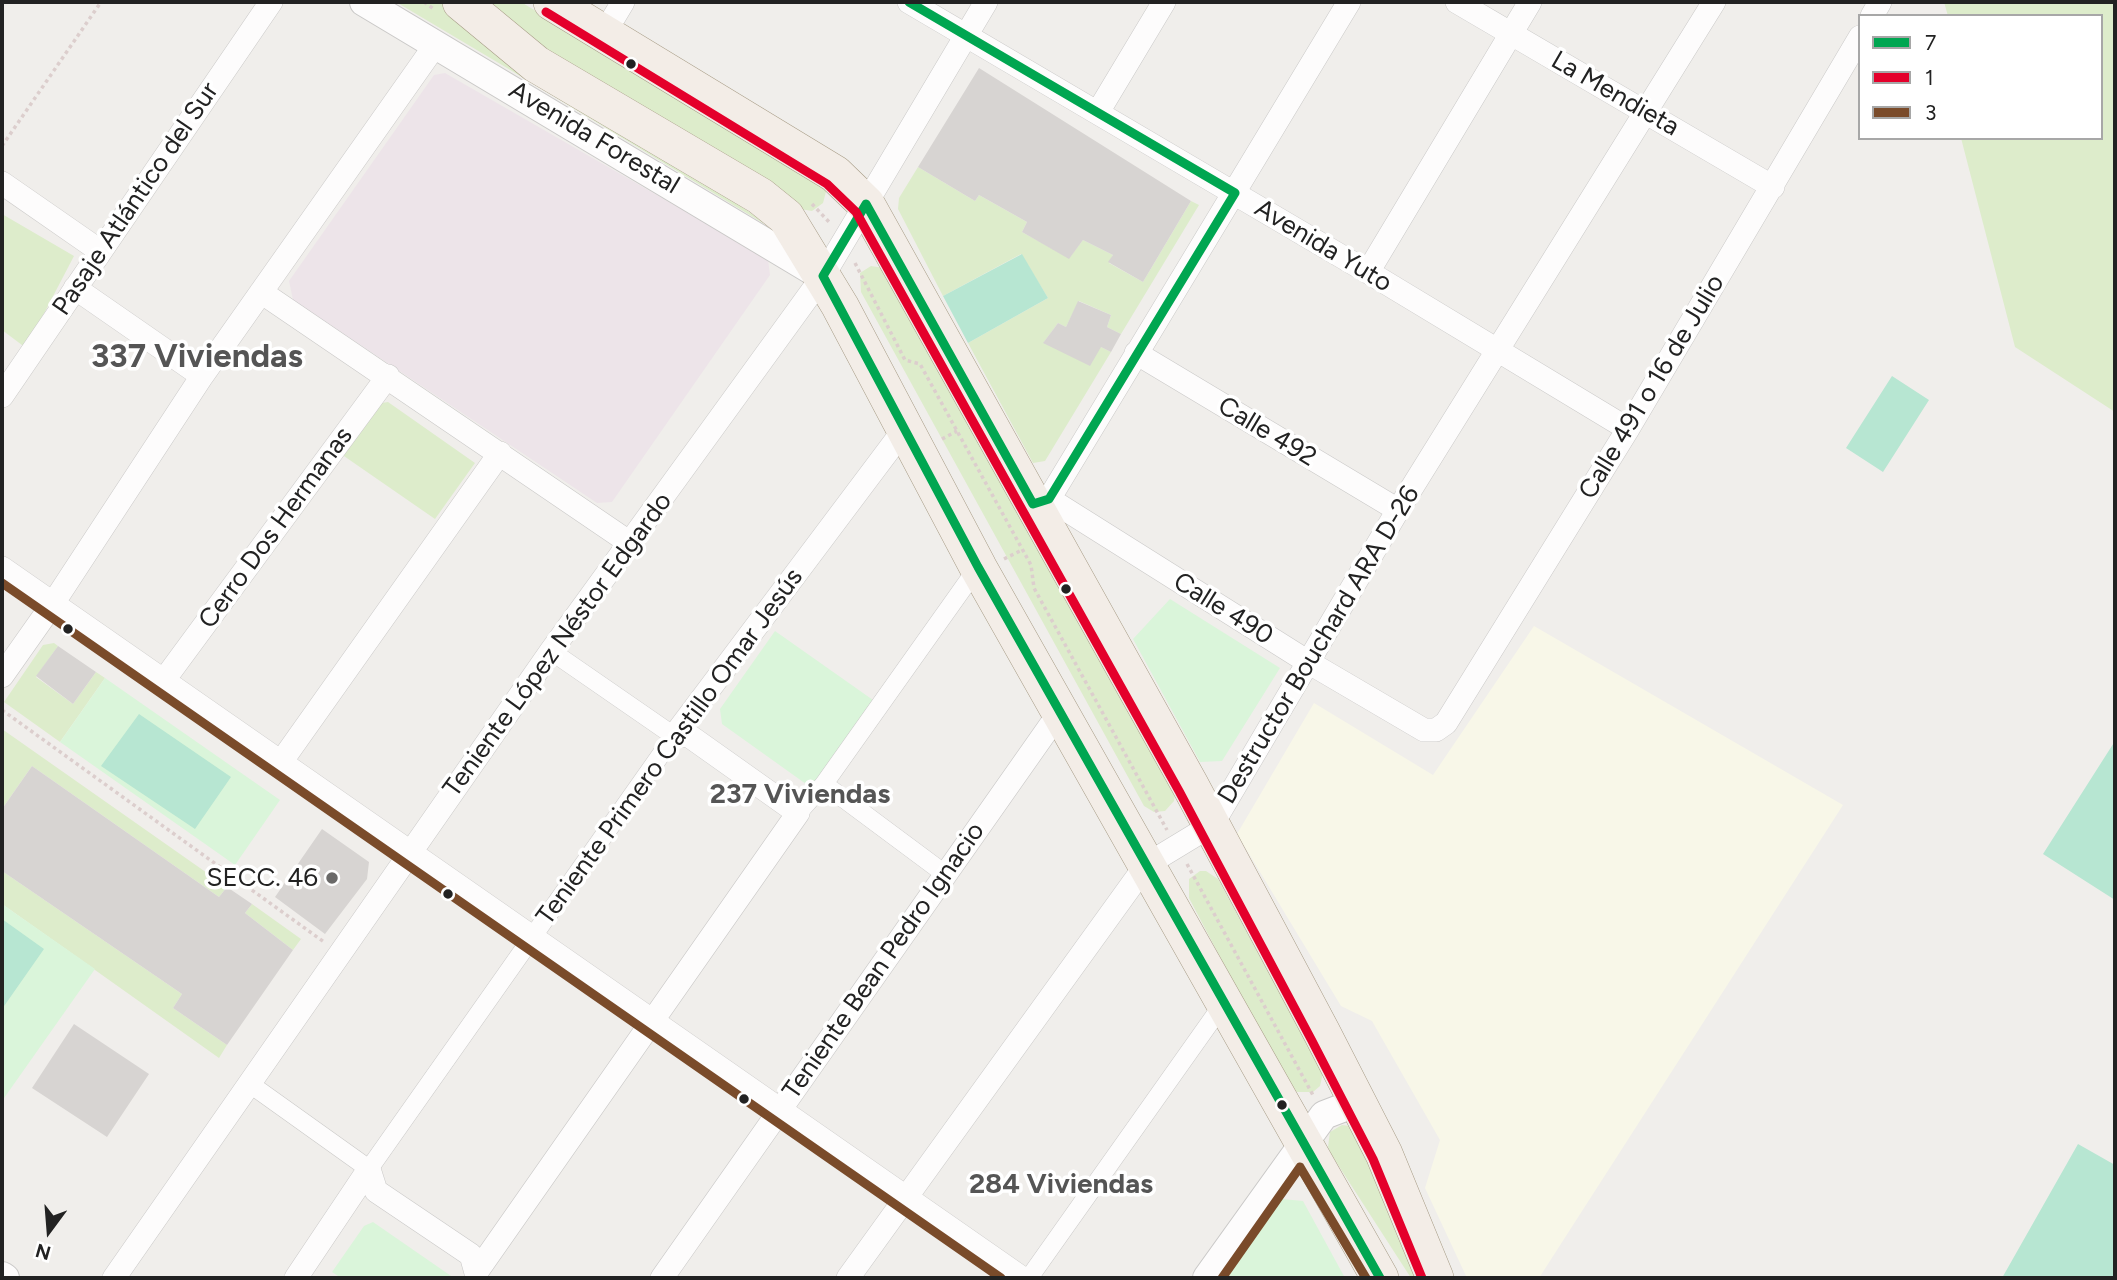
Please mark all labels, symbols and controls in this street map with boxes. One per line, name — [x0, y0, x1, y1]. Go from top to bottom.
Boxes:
legend — [1858, 14, 2103, 140]
text: 7 — [1925, 30, 1936, 55]
street label: La Mendieta — [1546, 45, 1684, 143]
unlabelled marker — [624, 57, 638, 71]
text: 1 — [1925, 65, 1934, 90]
street label: Avenida Forestal — [503, 75, 685, 201]
street label: Pasaje Atlántico del Sur — [46, 77, 226, 321]
text: 3 — [1925, 100, 1936, 125]
street label: Avenida Yuto — [1249, 193, 1397, 299]
street label: Calle 491 o 16 de Julio — [1573, 269, 1731, 505]
district label: 337 Viviendas — [91, 337, 303, 377]
street label: Calle 492 — [1212, 390, 1322, 474]
street label: Cerro Dos Hermanas — [192, 421, 360, 635]
street label: Destructor Bouchard ARA D-26 — [1212, 480, 1426, 810]
street label: Teniente López Néstor Edgardo — [437, 487, 679, 803]
street label: Teniente Primero Castillo Omar Jesús — [530, 563, 810, 931]
street label: Calle 490 — [1167, 566, 1279, 652]
unlabelled marker — [1059, 582, 1073, 596]
unlabelled marker — [61, 622, 75, 636]
district label: 237 Viviendas — [710, 778, 890, 812]
street label: Teniente Bean Pedro Ignacio — [776, 817, 992, 1105]
place label: SECC. 46 — [206, 862, 318, 894]
marker: SECC. 46 — [324, 870, 340, 886]
unlabelled marker — [441, 887, 455, 901]
unlabelled marker — [737, 1092, 751, 1106]
unlabelled marker — [1275, 1098, 1289, 1112]
district label: 284 Viviendas — [969, 1168, 1153, 1202]
north arrow — [14, 1196, 84, 1266]
text: N — [33, 1239, 53, 1265]

